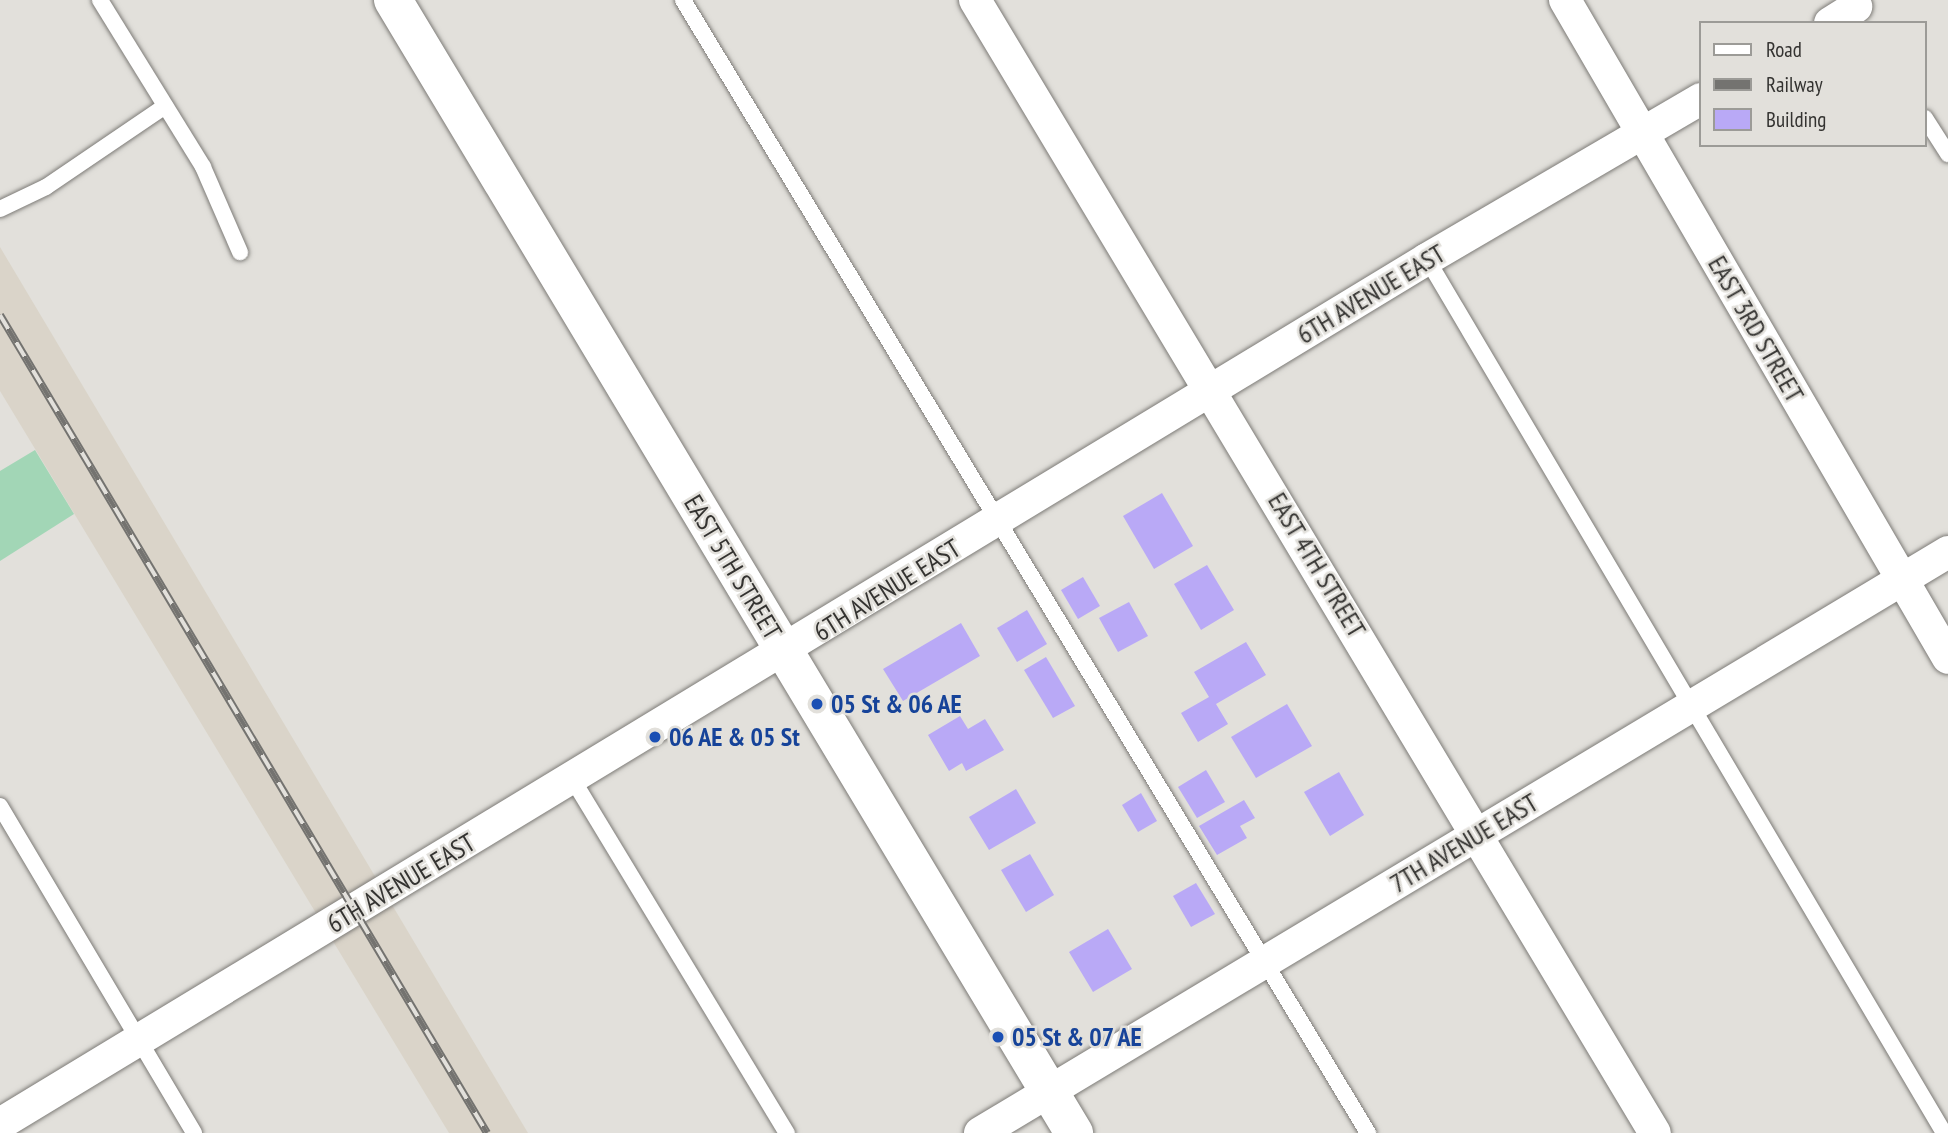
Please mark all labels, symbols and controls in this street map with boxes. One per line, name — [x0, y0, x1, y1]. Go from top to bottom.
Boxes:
legend — [1700, 21, 1927, 147]
text: Road — [1766, 36, 1802, 63]
text: Railway — [1766, 71, 1823, 98]
text: Building — [1766, 106, 1826, 133]
street label: 6TH AVENUE EAST — [1291, 237, 1451, 351]
street label: EAST 3RD STREET — [1701, 250, 1811, 408]
street label: EAST 4TH STREET — [1261, 487, 1373, 643]
street label: EAST 5TH STREET — [677, 489, 789, 645]
street label: 6TH AVENUE EAST — [808, 532, 966, 648]
place label: 05 St & 06 AE — [831, 688, 963, 720]
marker: 05 St & 06 AE — [809, 696, 825, 712]
place label: 06 AE & 05 St — [669, 721, 801, 753]
marker: 06 AE & 05 St — [647, 729, 663, 745]
street label: 7TH AVENUE EAST — [1384, 786, 1544, 900]
street label: 6TH AVENUE EAST — [321, 826, 481, 940]
place label: 05 St & 07 AE — [1012, 1021, 1144, 1053]
marker: 05 St & 07 AE — [990, 1029, 1006, 1045]

